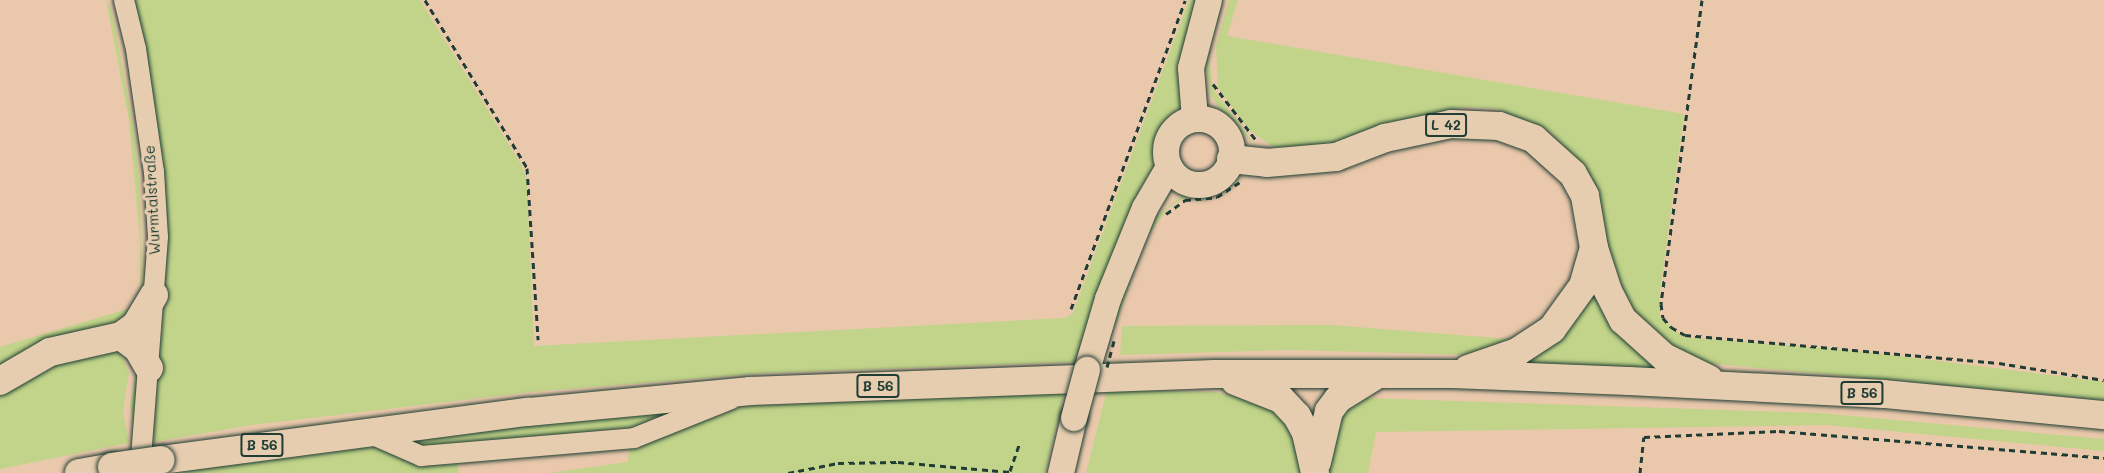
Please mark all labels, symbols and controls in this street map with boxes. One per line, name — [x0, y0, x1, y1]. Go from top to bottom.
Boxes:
road number: L 42 — [1425, 114, 1467, 136]
street label: Wurmtalstraße — [140, 145, 164, 255]
road number: B 56 — [856, 375, 900, 397]
road number: B 56 — [1840, 382, 1884, 404]
road number: B 56 — [240, 434, 284, 456]

